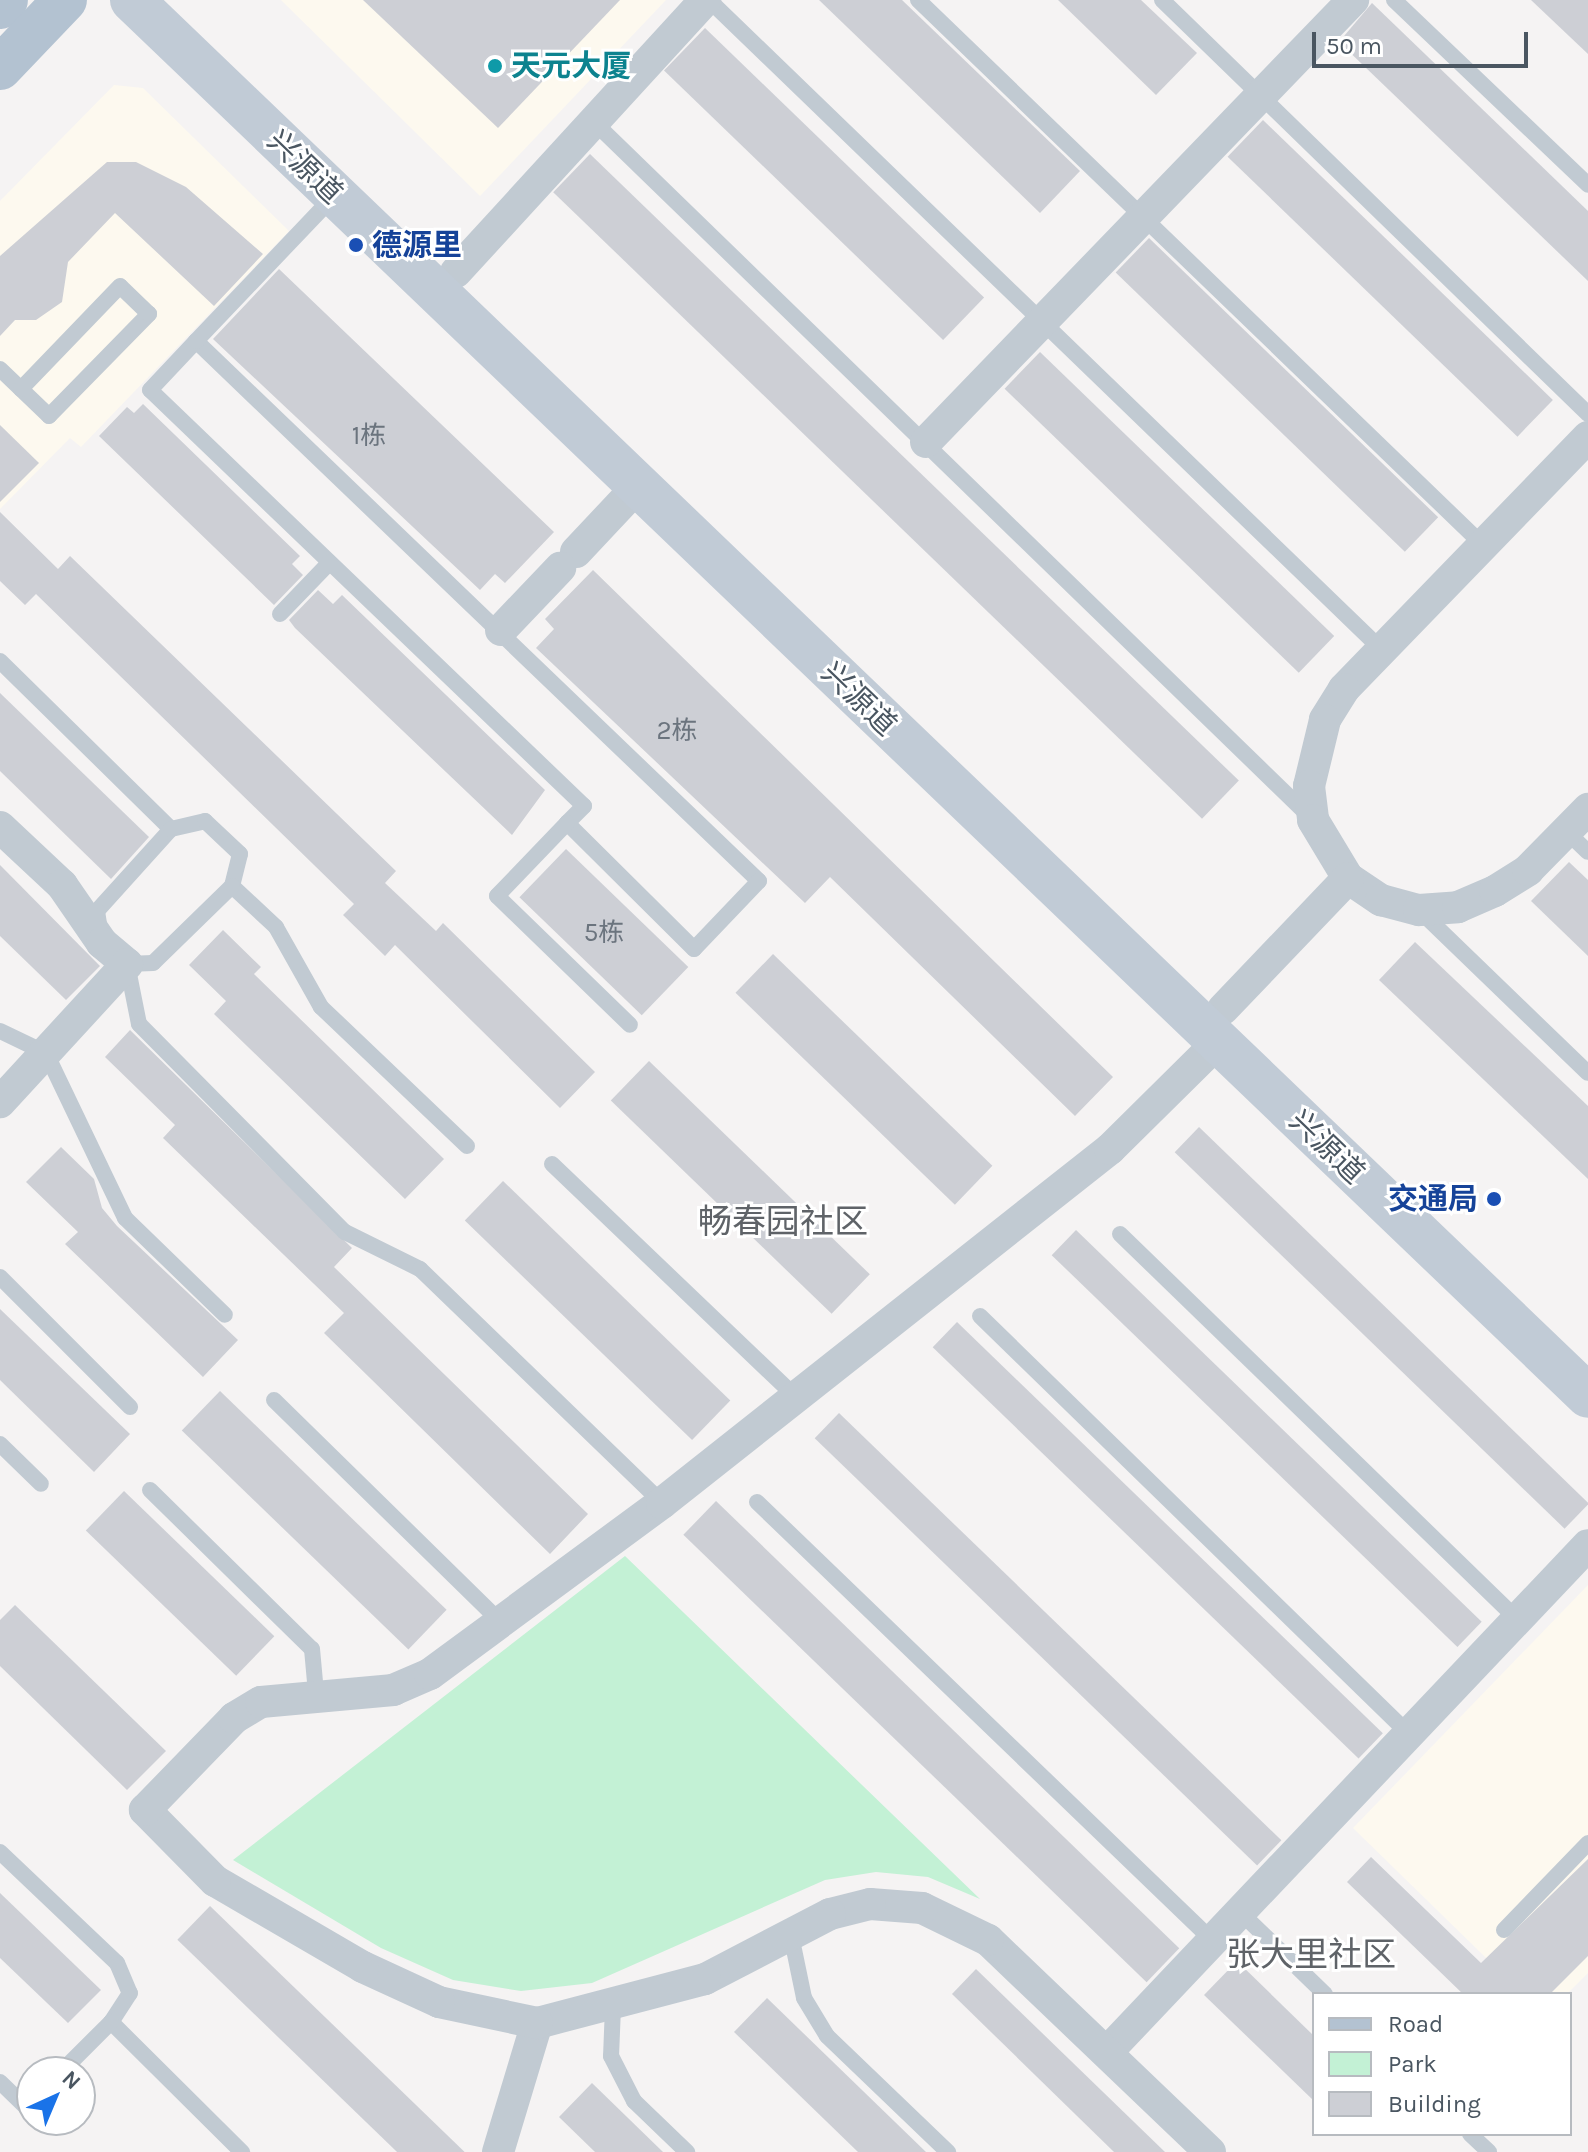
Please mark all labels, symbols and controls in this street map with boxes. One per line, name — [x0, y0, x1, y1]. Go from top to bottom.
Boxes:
scale bar — [1316, 16, 1532, 66]
text: 50 m — [1326, 32, 1382, 60]
place label: 天元大厦 — [511, 48, 631, 84]
marker: 天元大厦 — [486, 57, 504, 75]
street label: 兴源道 — [260, 123, 350, 211]
place label: 德源里 — [372, 227, 462, 263]
marker: 德源里 — [347, 236, 365, 254]
house number: 1栋 — [352, 420, 386, 452]
street label: 兴源道 — [814, 655, 904, 743]
house number: 2栋 — [656, 715, 698, 747]
house number: 5栋 — [584, 917, 624, 949]
street label: 兴源道 — [1282, 1103, 1372, 1191]
place label: 交通局 — [1388, 1181, 1478, 1217]
marker: 交通局 — [1485, 1190, 1503, 1208]
district label: 畅春园社区 — [698, 1203, 868, 1243]
district label: 张大里社区 — [1226, 1936, 1396, 1976]
legend — [1312, 1992, 1572, 2136]
text: Road — [1388, 2010, 1443, 2038]
text: Park — [1388, 2050, 1437, 2078]
north arrow — [16, 2056, 96, 2136]
text: N — [57, 2065, 86, 2095]
text: Building — [1388, 2090, 1481, 2118]

